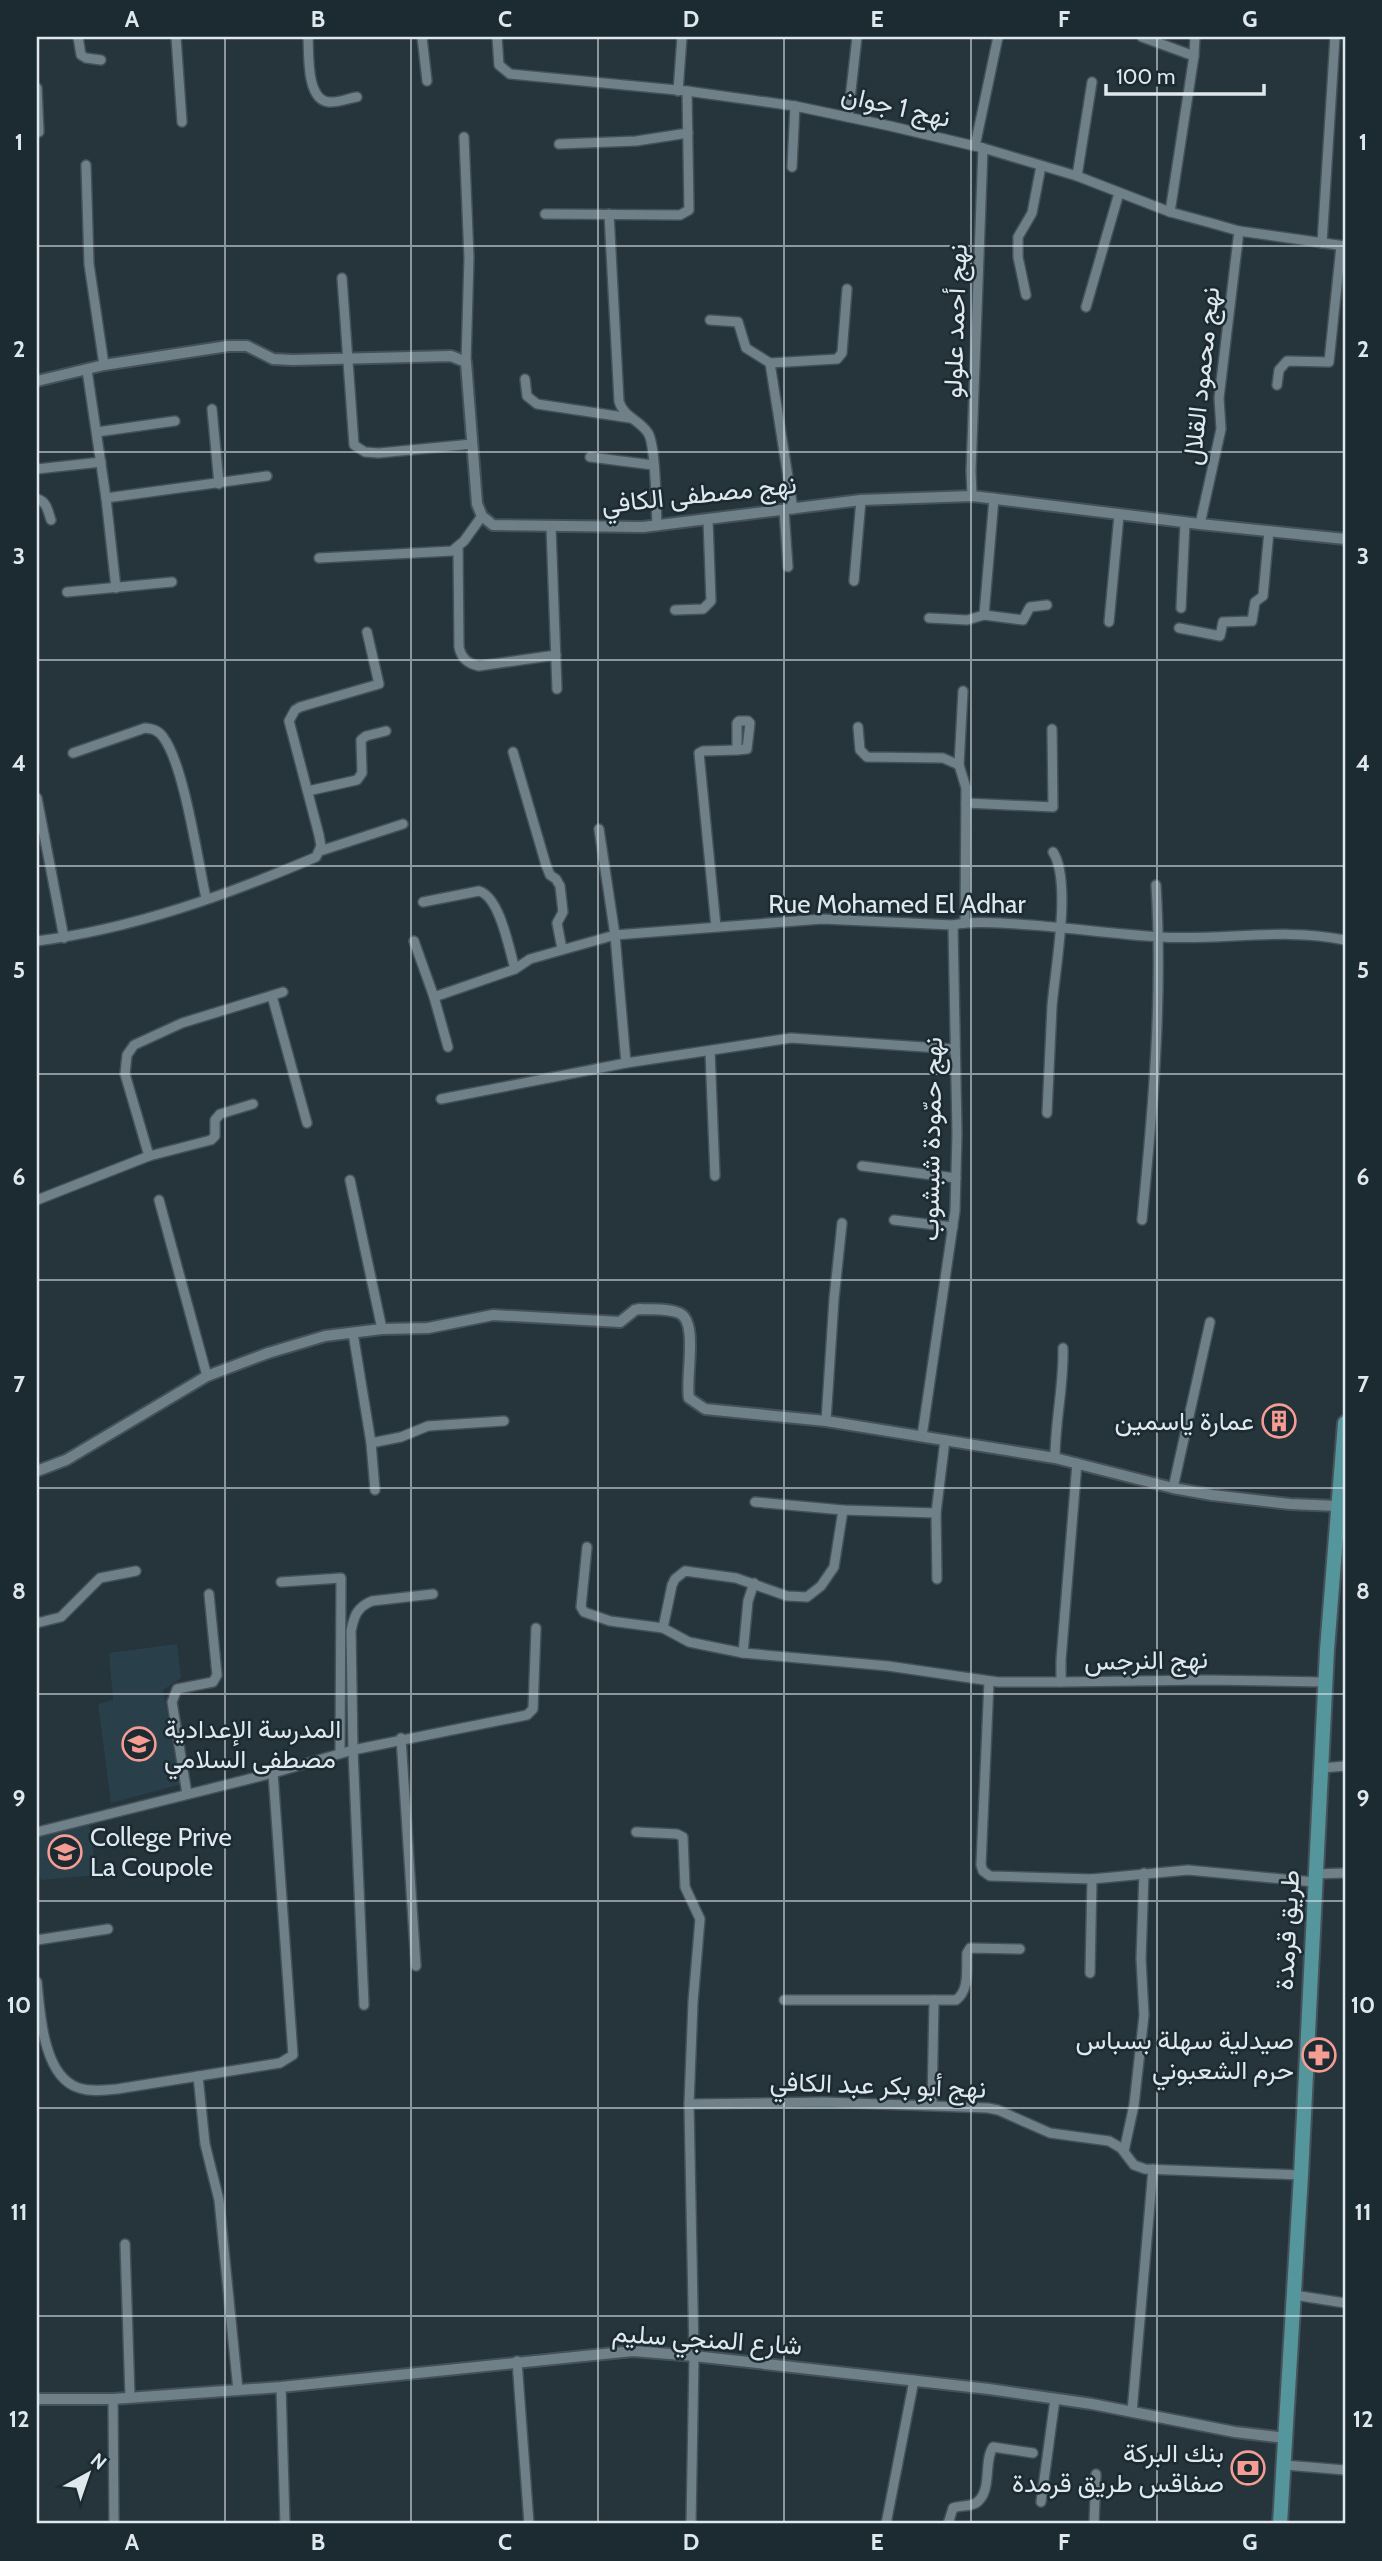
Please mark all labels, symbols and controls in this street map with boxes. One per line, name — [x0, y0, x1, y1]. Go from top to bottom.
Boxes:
text: A — [125, 5, 140, 33]
text: B — [311, 5, 325, 33]
text: C — [498, 5, 512, 33]
text: D — [683, 5, 699, 33]
text: E — [870, 5, 884, 33]
text: F — [1058, 5, 1070, 33]
text: G — [1242, 5, 1258, 33]
scale bar — [1106, 52, 1263, 96]
text: 100 m — [1116, 64, 1175, 89]
street label: نهج 1 جوان — [838, 78, 954, 136]
text: 1 — [15, 128, 23, 156]
text: 1 — [1359, 128, 1367, 156]
street label: نهج أحمد علولو — [936, 243, 976, 399]
street label: نهج محمود القلال — [1176, 285, 1228, 467]
text: 2 — [13, 335, 25, 363]
text: 2 — [1357, 335, 1369, 363]
street label: نهج مصطفى الكافي — [600, 468, 799, 525]
text: 3 — [13, 542, 25, 570]
text: 3 — [1357, 542, 1369, 570]
text: 4 — [12, 749, 26, 777]
text: 4 — [1356, 749, 1370, 777]
street label: Rue Mohamed El Adhar — [768, 888, 1027, 920]
text: 5 — [13, 956, 25, 984]
text: 5 — [1357, 956, 1369, 984]
street label: نهج حمّودة شبشوب — [913, 1037, 951, 1241]
text: 6 — [13, 1163, 25, 1191]
text: 6 — [1357, 1163, 1369, 1191]
text: 7 — [13, 1370, 25, 1398]
text: 7 — [1357, 1370, 1369, 1398]
building icon: عمارة ياسمين — [1260, 1402, 1298, 1440]
place label: عمارة ياسمين — [1115, 1405, 1254, 1437]
text: 8 — [12, 1577, 26, 1605]
text: 8 — [1356, 1577, 1370, 1605]
street label: نهج النرجس — [1084, 1643, 1208, 1679]
place label: المدرسة الإعدادية مصطفى السلامي — [164, 1713, 341, 1780]
school or university icon: المدرسة الإعدادية مصطفى السلامي — [120, 1725, 158, 1763]
text: 9 — [13, 1784, 25, 1812]
text: 9 — [1357, 1784, 1369, 1812]
place label: College Prive La Coupole — [90, 1821, 232, 1883]
school or university icon: College Prive La Coupole — [46, 1833, 84, 1871]
street label: طريق قرمدة — [1268, 1869, 1306, 1991]
text: 10 — [7, 1991, 31, 2019]
text: 10 — [1351, 1991, 1375, 2019]
place label: صيدلية سهلة بسباس حرم الشعبوني — [1076, 2024, 1294, 2091]
pharmacy icon: صيدلية سهلة بسباس حرم الشعبوني — [1300, 2036, 1338, 2074]
street label: نهج أبو بكر عبد الكافي — [769, 2065, 987, 2110]
text: 11 — [11, 2198, 27, 2226]
text: 11 — [1355, 2198, 1371, 2226]
street label: شارع المنجي سليم — [611, 2316, 803, 2367]
text: 12 — [9, 2405, 29, 2433]
text: 12 — [1353, 2405, 1373, 2433]
place label: بنك البركة صفاقس طريق قرمدة — [1012, 2437, 1224, 2499]
north arrow — [52, 2438, 122, 2508]
text: N — [86, 2448, 111, 2474]
bank icon: بنك البركة صفاقس طريق قرمدة — [1229, 2449, 1267, 2487]
text: A — [125, 2528, 140, 2556]
text: B — [311, 2528, 325, 2556]
text: C — [498, 2528, 512, 2556]
text: D — [683, 2528, 699, 2556]
text: E — [870, 2528, 884, 2556]
text: F — [1058, 2528, 1070, 2556]
text: G — [1242, 2528, 1258, 2556]

